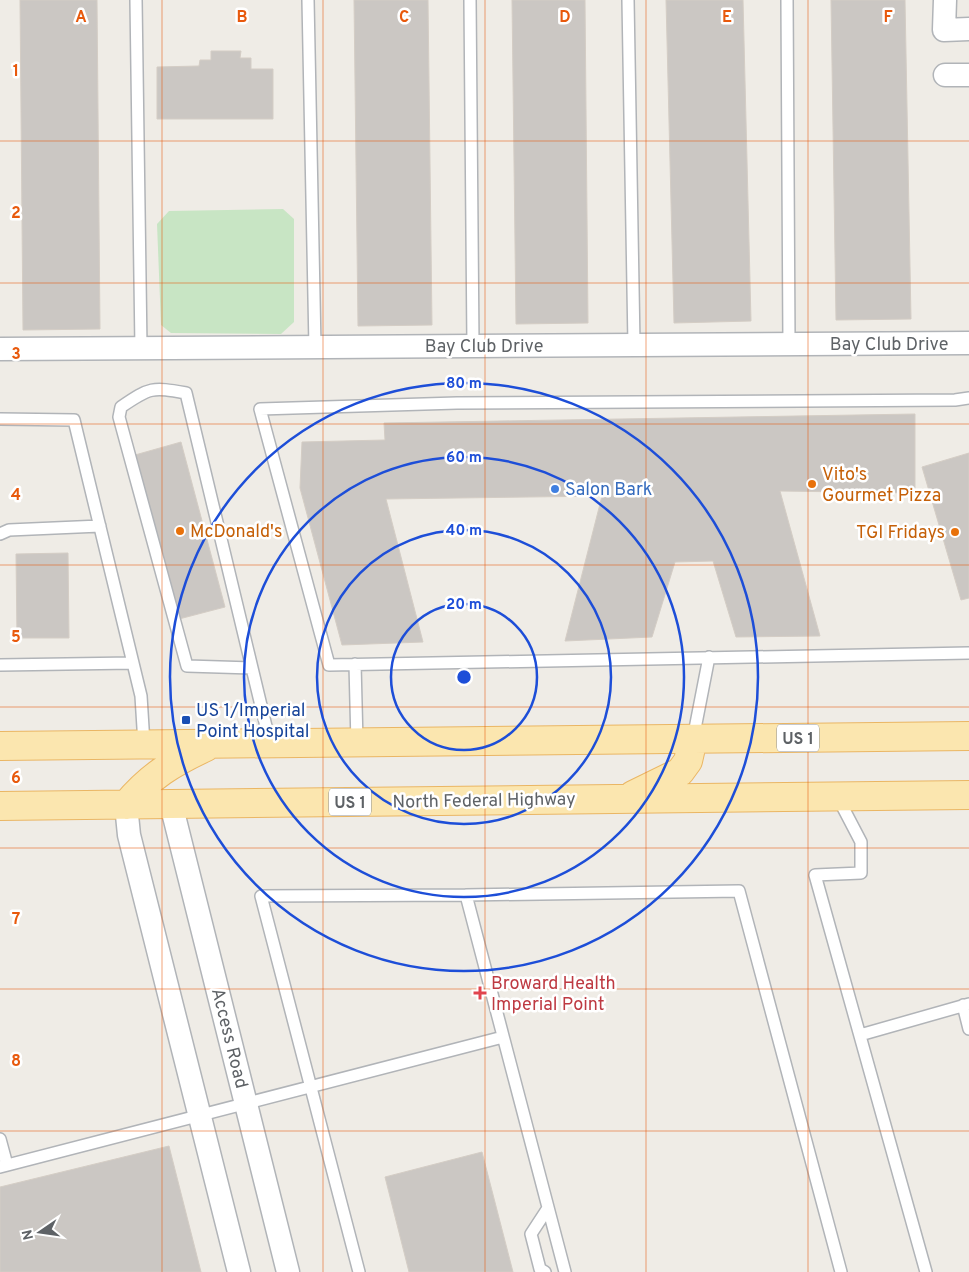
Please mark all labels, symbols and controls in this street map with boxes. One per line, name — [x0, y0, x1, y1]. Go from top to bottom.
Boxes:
text: A — [75, 8, 87, 28]
text: B — [236, 8, 248, 28]
text: C — [399, 8, 409, 28]
text: D — [559, 8, 571, 28]
text: E — [722, 8, 732, 28]
text: F — [883, 8, 893, 28]
text: 1 — [13, 62, 19, 82]
text: 2 — [11, 204, 21, 224]
street label: Bay Club Drive — [830, 334, 948, 357]
street label: Bay Club Drive — [425, 336, 543, 359]
text: 3 — [11, 345, 21, 365]
text: 80 m — [446, 375, 482, 394]
text: 60 m — [446, 449, 482, 468]
place label: Vito's Gourmet Pizza — [822, 464, 941, 508]
marker: Vito's Gourmet Pizza — [806, 478, 818, 490]
place label: Salon Bark — [565, 479, 652, 502]
marker: Salon Bark — [549, 483, 561, 495]
text: 4 — [11, 486, 21, 506]
place label: McDonald's — [190, 521, 282, 544]
text: 40 m — [446, 522, 482, 541]
place label: TGI Fridays — [856, 522, 945, 545]
marker: McDonald's — [174, 525, 186, 537]
marker: TGI Fridays — [949, 526, 961, 538]
text: 20 m — [446, 596, 482, 615]
text: 5 — [11, 628, 21, 648]
centre of rings — [455, 668, 473, 686]
place label: US 1/Imperial Point Hospital — [196, 700, 309, 744]
marker: US 1/Imperial Point Hospital — [180, 714, 192, 726]
road number: US 1 — [777, 724, 819, 751]
text: 6 — [11, 769, 21, 789]
street label: North Federal Highway — [392, 788, 576, 815]
road number: US 1 — [329, 789, 371, 816]
text: 7 — [12, 910, 20, 930]
place label: Broward Health Imperial Point — [491, 973, 616, 1017]
street label: Access Road — [205, 986, 252, 1091]
marker: Broward Health Imperial Point — [473, 986, 487, 1000]
text: 8 — [11, 1052, 21, 1072]
north arrow — [15, 1207, 65, 1257]
text: N — [19, 1228, 38, 1241]

